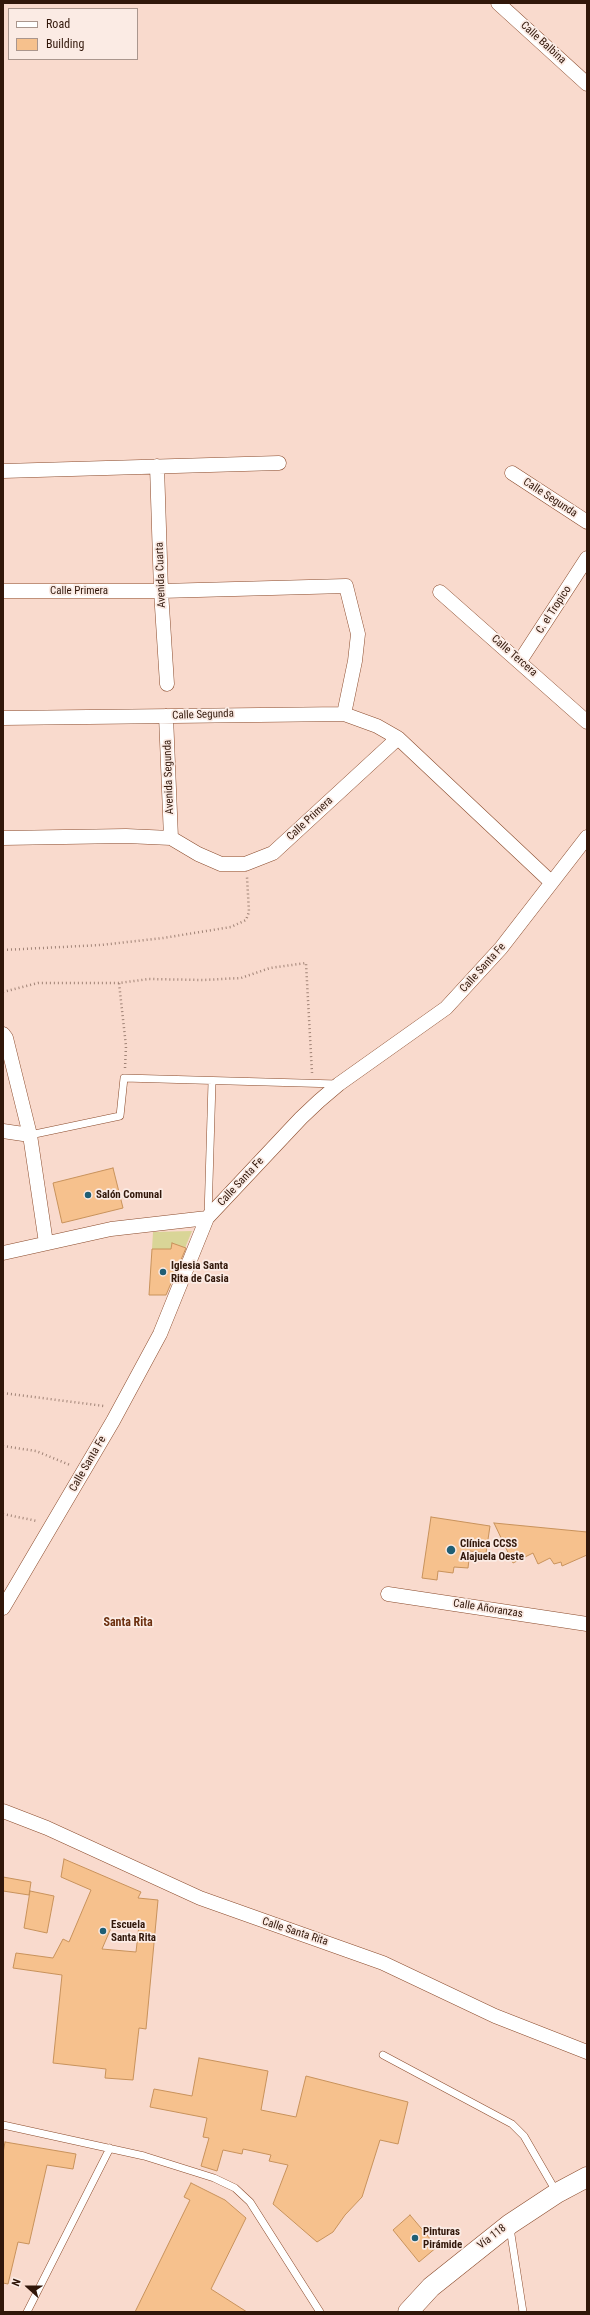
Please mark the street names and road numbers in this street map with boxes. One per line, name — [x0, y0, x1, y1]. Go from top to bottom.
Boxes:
street label: Calle Balbina — [518, 19, 568, 67]
street label: Calle Segunda — [520, 476, 580, 520]
street label: Avenida Cuarta — [153, 542, 169, 608]
street label: Calle Primera — [50, 584, 108, 598]
street label: C. el Tropico — [534, 584, 574, 636]
street label: Calle Tercera — [488, 632, 540, 680]
street label: Calle Segunda — [172, 707, 234, 723]
street label: Avenida Segunda — [161, 739, 177, 815]
street label: Calle Primera — [284, 794, 336, 844]
street label: Calle Santa Fe — [457, 941, 509, 995]
street label: Calle Santa Fe — [215, 1155, 267, 1209]
street label: Calle Santa Fe — [67, 1434, 109, 1494]
street label: Calle Añoranzas — [452, 1597, 524, 1621]
street label: Calle Santa Rita — [260, 1915, 330, 1949]
street label: Vía 118 — [475, 2222, 509, 2252]

